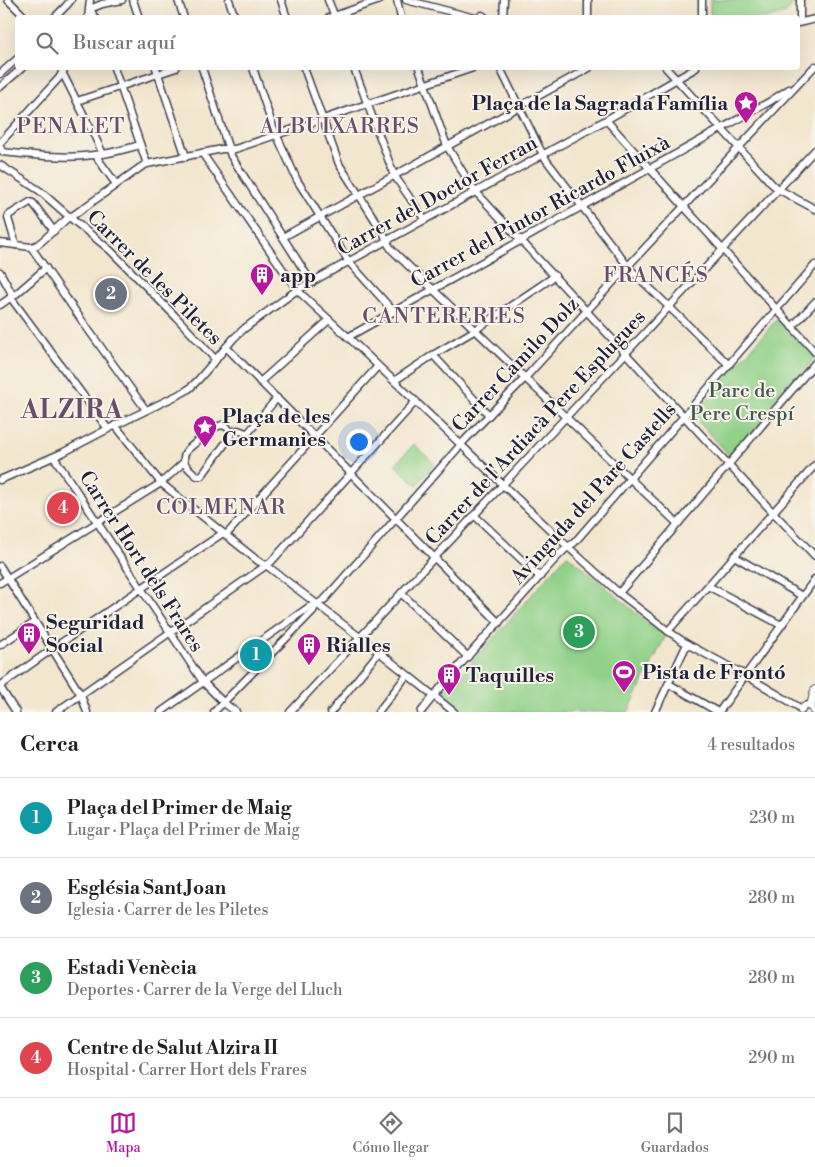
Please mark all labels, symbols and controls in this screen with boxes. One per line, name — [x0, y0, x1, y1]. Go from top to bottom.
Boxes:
search box — [15, 15, 800, 70]
icon: search — [33, 29, 61, 57]
text: Buscar aquí — [73, 31, 175, 55]
place icon: Plaça de la Sagrada Família — [733, 90, 759, 124]
place label: Plaça de la Sagrada Família — [472, 92, 728, 117]
district label: PENALET — [17, 114, 125, 140]
district label: ALBUIXARRES — [259, 114, 420, 140]
street label: Carrer del Pintor Ricardo Fluixà — [407, 130, 675, 294]
street label: Carrer del Doctor Ferran — [333, 131, 542, 262]
street label: Carrer de les Piletes — [81, 205, 227, 351]
district label: FRANCÉS — [603, 261, 709, 289]
building icon: app — [249, 262, 275, 296]
place label: app — [280, 264, 316, 289]
pin: 2 — [95, 275, 127, 313]
street label: Carrer Camilo Dolz — [447, 292, 585, 438]
district label: CANTERERIES — [362, 304, 526, 330]
street label: Carrer de l'Ardiacà Pere Esplugues — [421, 305, 652, 551]
park label: Parc de Pere Crespí — [690, 379, 796, 427]
district label: ALZIRA — [20, 395, 123, 426]
street label: Avinguda del Pare Castells — [505, 398, 682, 591]
place label: Plaça de les Germanies — [222, 405, 330, 453]
place icon: Plaça de les Germanies — [192, 414, 218, 448]
your location — [346, 429, 372, 455]
street label: Carrer Hort dels Frares — [73, 466, 209, 657]
pin: 4 — [47, 489, 79, 527]
district label: COLMENAR — [156, 495, 286, 521]
place label: Seguridad Social — [46, 611, 145, 659]
pin: 3 — [563, 613, 595, 651]
building icon: Seguridad Social — [16, 621, 42, 655]
building icon: Rialles — [296, 632, 322, 666]
place label: Rialles — [326, 634, 390, 659]
pin: 1 — [240, 636, 272, 674]
sports icon: Pista de Frontó — [611, 659, 637, 693]
place label: Pista de Frontó — [642, 661, 786, 686]
building icon: Taquilles — [436, 662, 462, 696]
place label: Taquilles — [466, 664, 554, 689]
text: Cerca — [20, 732, 79, 758]
text: 4 resultados — [707, 735, 795, 755]
text: Plaça del Primer de Maig — [67, 796, 291, 820]
text: 1 — [32, 808, 40, 828]
text: 230 m — [749, 808, 795, 828]
text: Lugar · Plaça del Primer de Maig — [67, 820, 300, 840]
text: Església Sant Joan — [67, 876, 226, 900]
text: 2 — [31, 888, 41, 908]
text: 280 m — [748, 888, 795, 908]
text: Iglesia · Carrer de les Piletes — [67, 900, 268, 920]
text: Estadi Venècia — [67, 956, 197, 980]
text: 3 — [31, 968, 41, 988]
text: 280 m — [748, 968, 795, 988]
text: Deportes · Carrer de la Verge del Lluch — [67, 980, 343, 1000]
text: Centre de Salut Alzira II — [67, 1036, 278, 1060]
text: 4 — [31, 1048, 41, 1068]
text: 290 m — [748, 1048, 795, 1068]
text: Hospital · Carrer Hort dels Frares — [67, 1060, 307, 1080]
tab: Mapa — [106, 1109, 141, 1157]
tab: Cómo llegar — [353, 1109, 429, 1157]
tab: Guardados — [641, 1109, 709, 1157]

